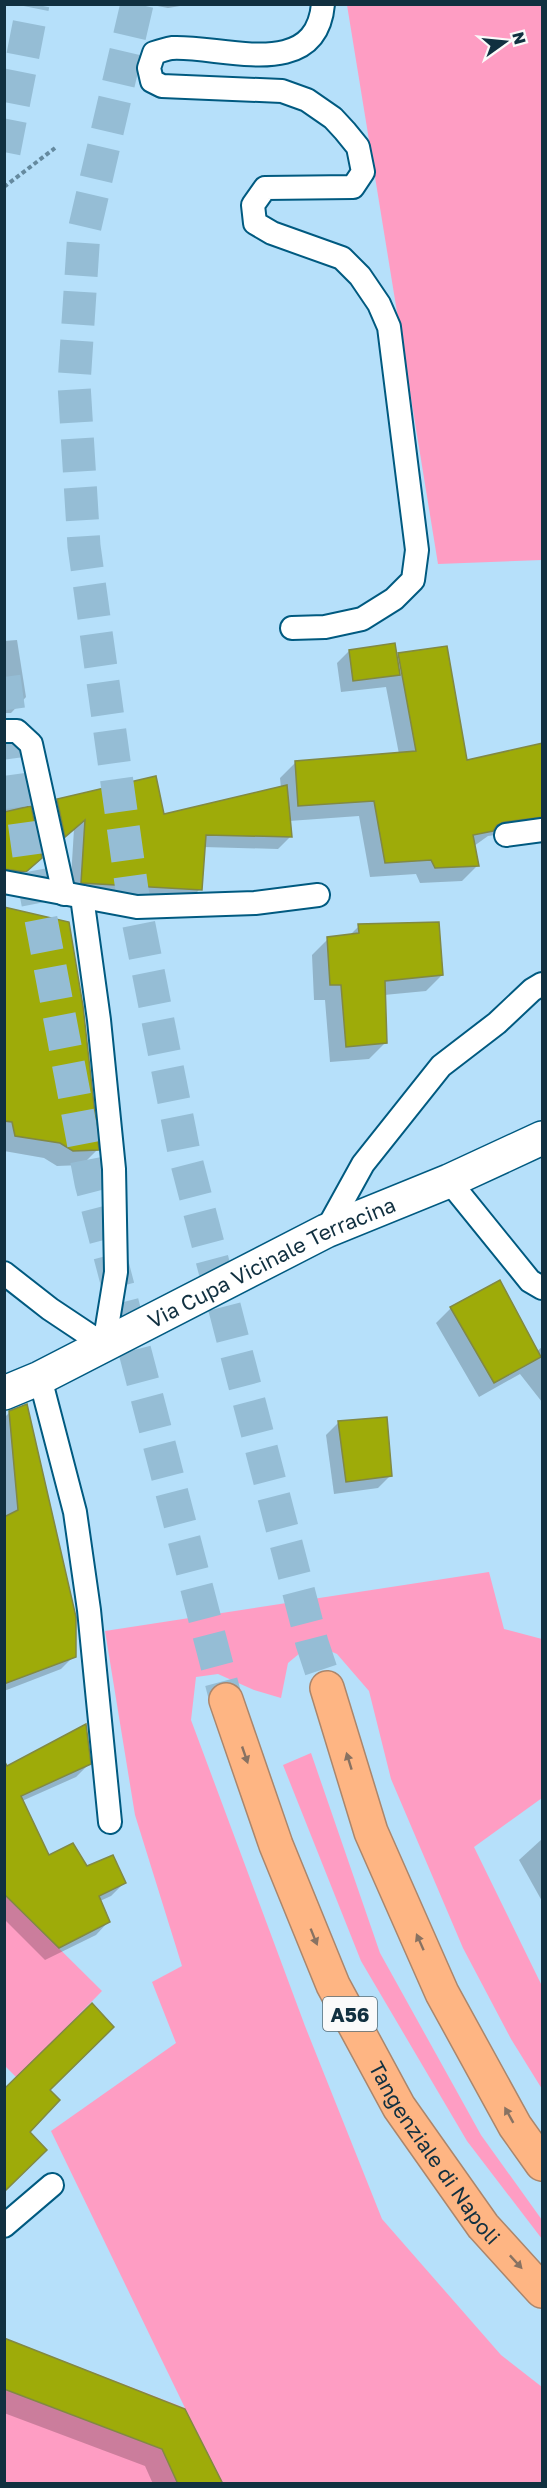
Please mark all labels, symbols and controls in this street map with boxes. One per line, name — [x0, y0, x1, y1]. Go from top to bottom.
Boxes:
north arrow — [475, 12, 535, 72]
text: N — [508, 30, 531, 47]
street label: Via Cupa Vicinale Terracina — [143, 1191, 399, 1334]
one-way arrow — [241, 1746, 251, 1764]
one-way arrow — [344, 1752, 353, 1770]
one-way arrow — [309, 1929, 319, 1947]
one-way arrow — [415, 1933, 425, 1951]
road number: A56 — [323, 1997, 377, 2031]
street label: Tangenziale di Napoli — [364, 2057, 506, 2250]
one-way arrow — [504, 2107, 514, 2124]
one-way arrow — [508, 2254, 522, 2268]

